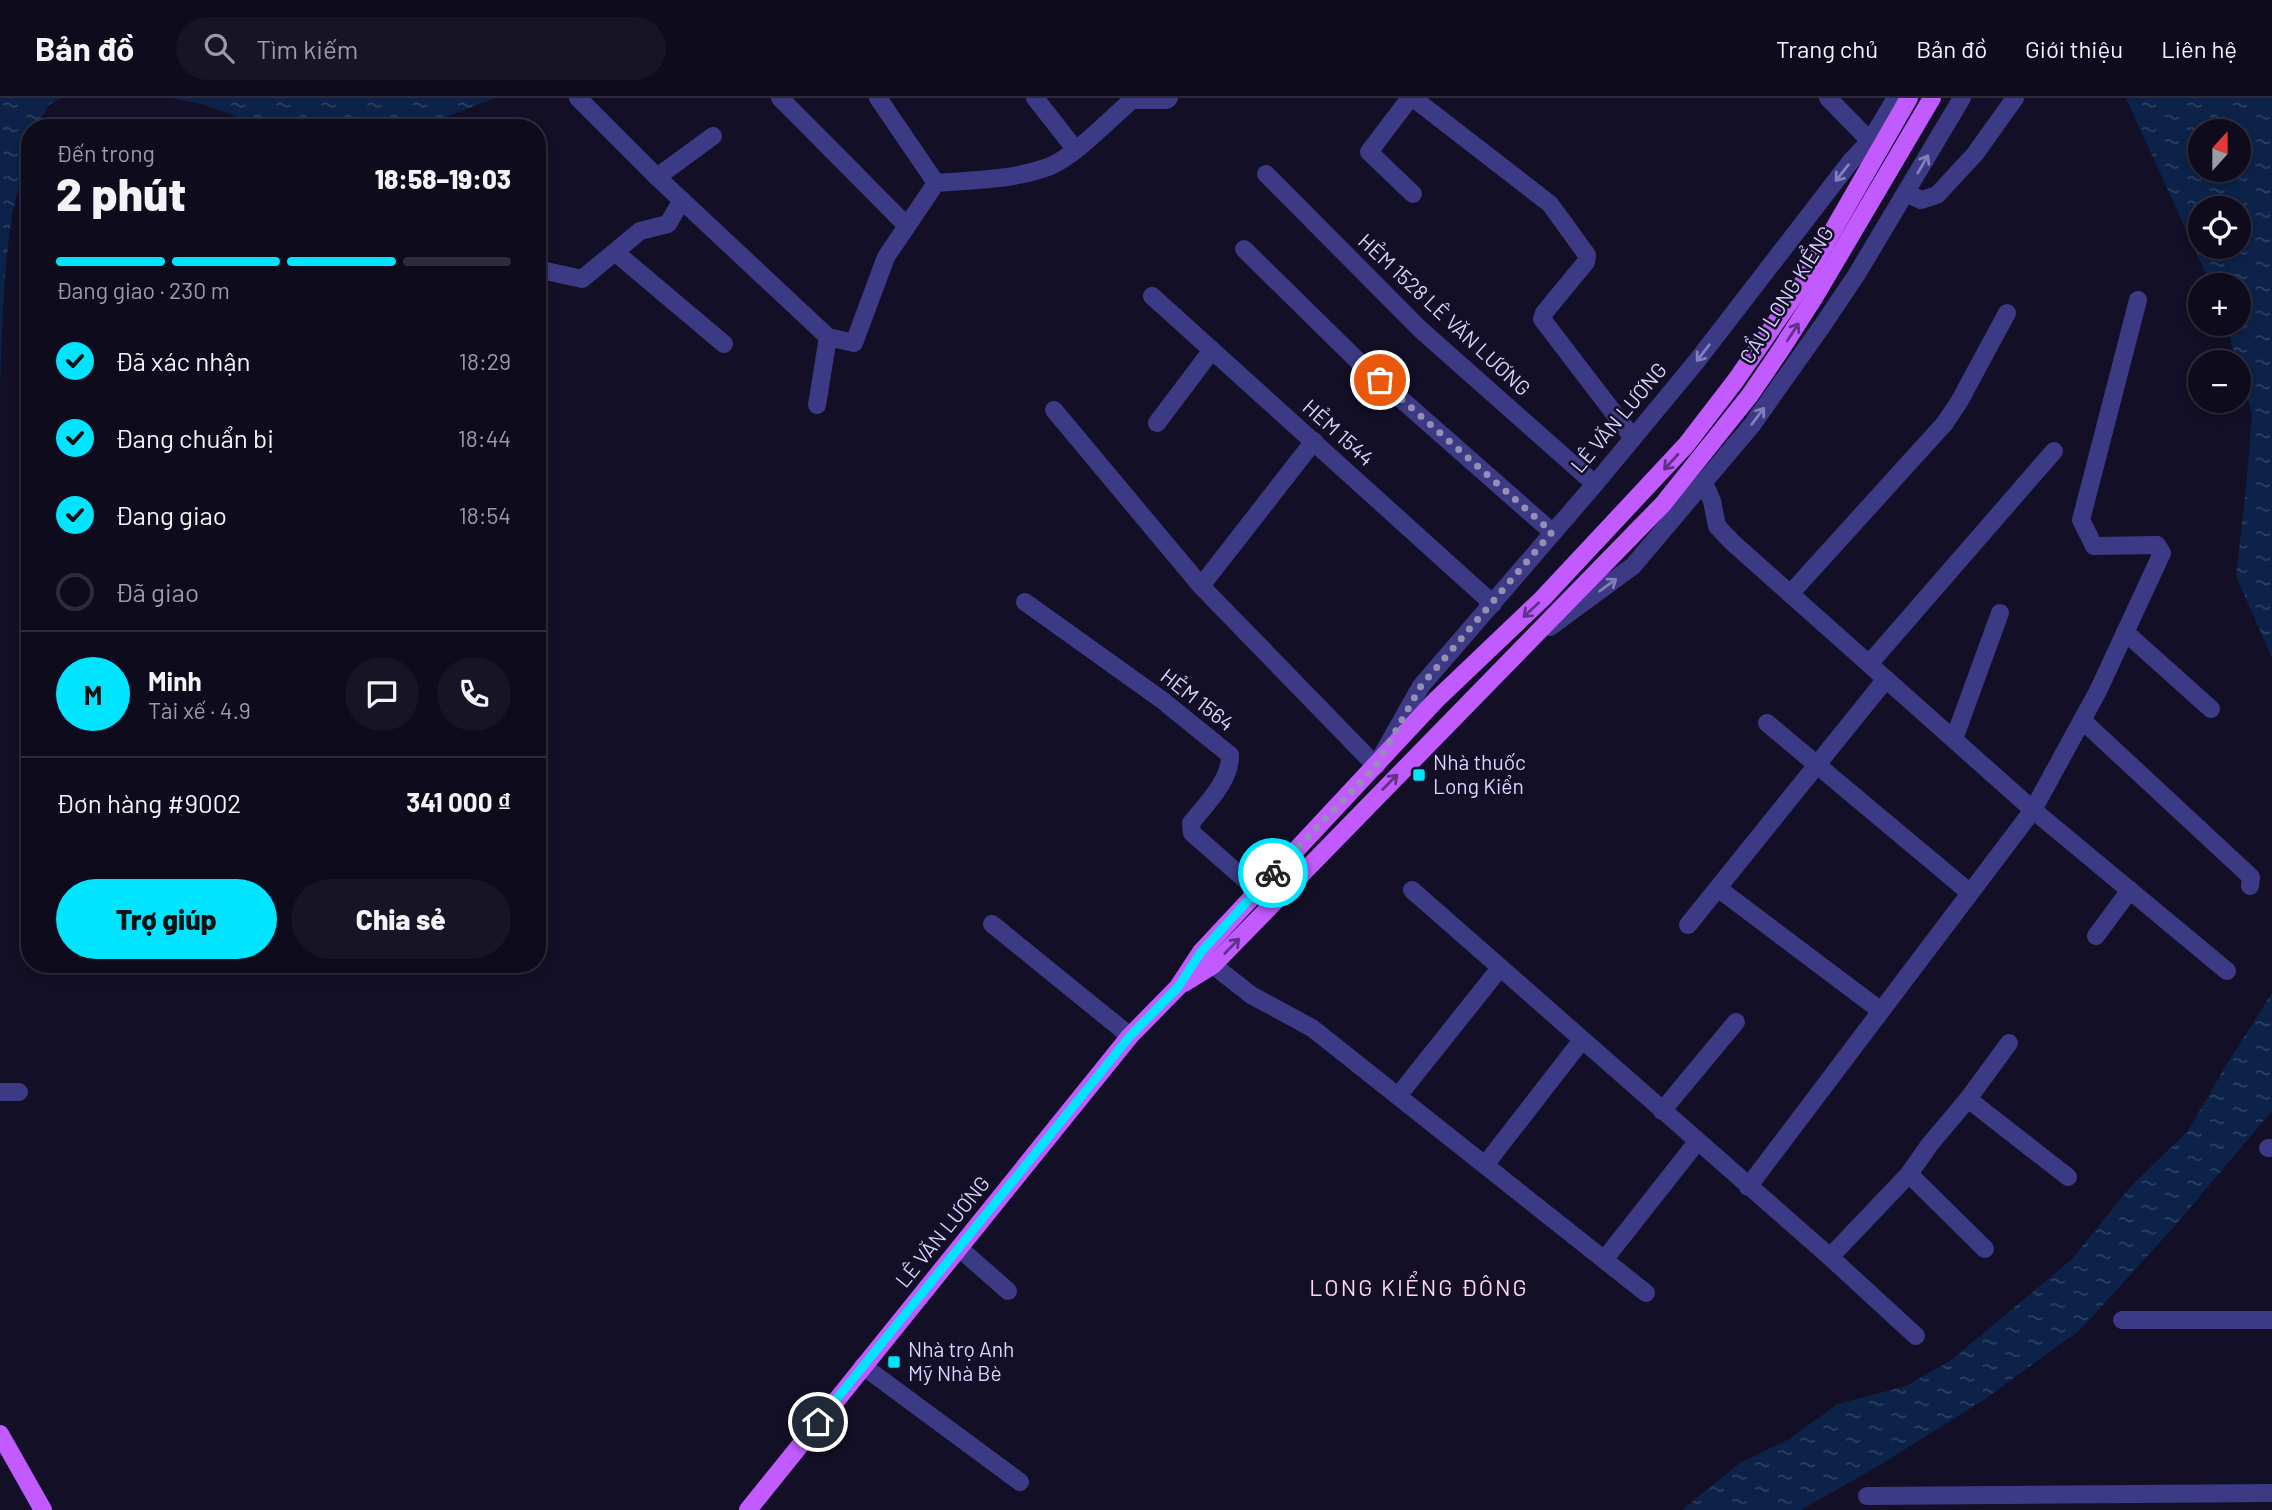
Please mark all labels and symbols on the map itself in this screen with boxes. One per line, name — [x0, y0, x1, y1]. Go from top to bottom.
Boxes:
north arrow — [2188, 119, 2250, 182]
one-way arrow — [1917, 154, 1930, 175]
one-way arrow — [1835, 163, 1850, 182]
street label: CẦU LONG KIỂNG — [1732, 220, 1838, 368]
street label: HẺM 1528 LÊ VĂN LƯƠNG — [1354, 228, 1536, 400]
one-way arrow — [1785, 323, 1800, 342]
one-way arrow — [1695, 343, 1710, 361]
pin — [1350, 350, 1410, 410]
street label: LÊ VĂN LƯƠNG — [1565, 357, 1671, 477]
street label: HẺM 1544 — [1298, 394, 1380, 470]
one-way arrow — [1750, 406, 1765, 425]
one-way arrow — [1663, 453, 1679, 471]
one-way arrow — [1598, 578, 1617, 592]
one-way arrow — [1523, 602, 1540, 619]
street label: HẺM 1564 — [1156, 662, 1240, 735]
place label: Nhà thuốc Long Kiển — [1433, 749, 1526, 798]
marker: Nhà thuốc Long Kiển — [1411, 767, 1427, 783]
one-way arrow — [1382, 774, 1399, 791]
courier — [1238, 838, 1308, 908]
one-way arrow — [1223, 937, 1240, 954]
street label: LÊ VĂN LƯƠNG — [889, 1170, 994, 1292]
district label: LONG KIỂNG ĐÔNG — [1309, 1271, 1529, 1301]
place label: Nhà trọ Anh Mỹ Nhà Bè — [908, 1336, 1014, 1385]
marker: Nhà trọ Anh Mỹ Nhà Bè — [886, 1354, 902, 1370]
pin — [788, 1392, 848, 1452]

